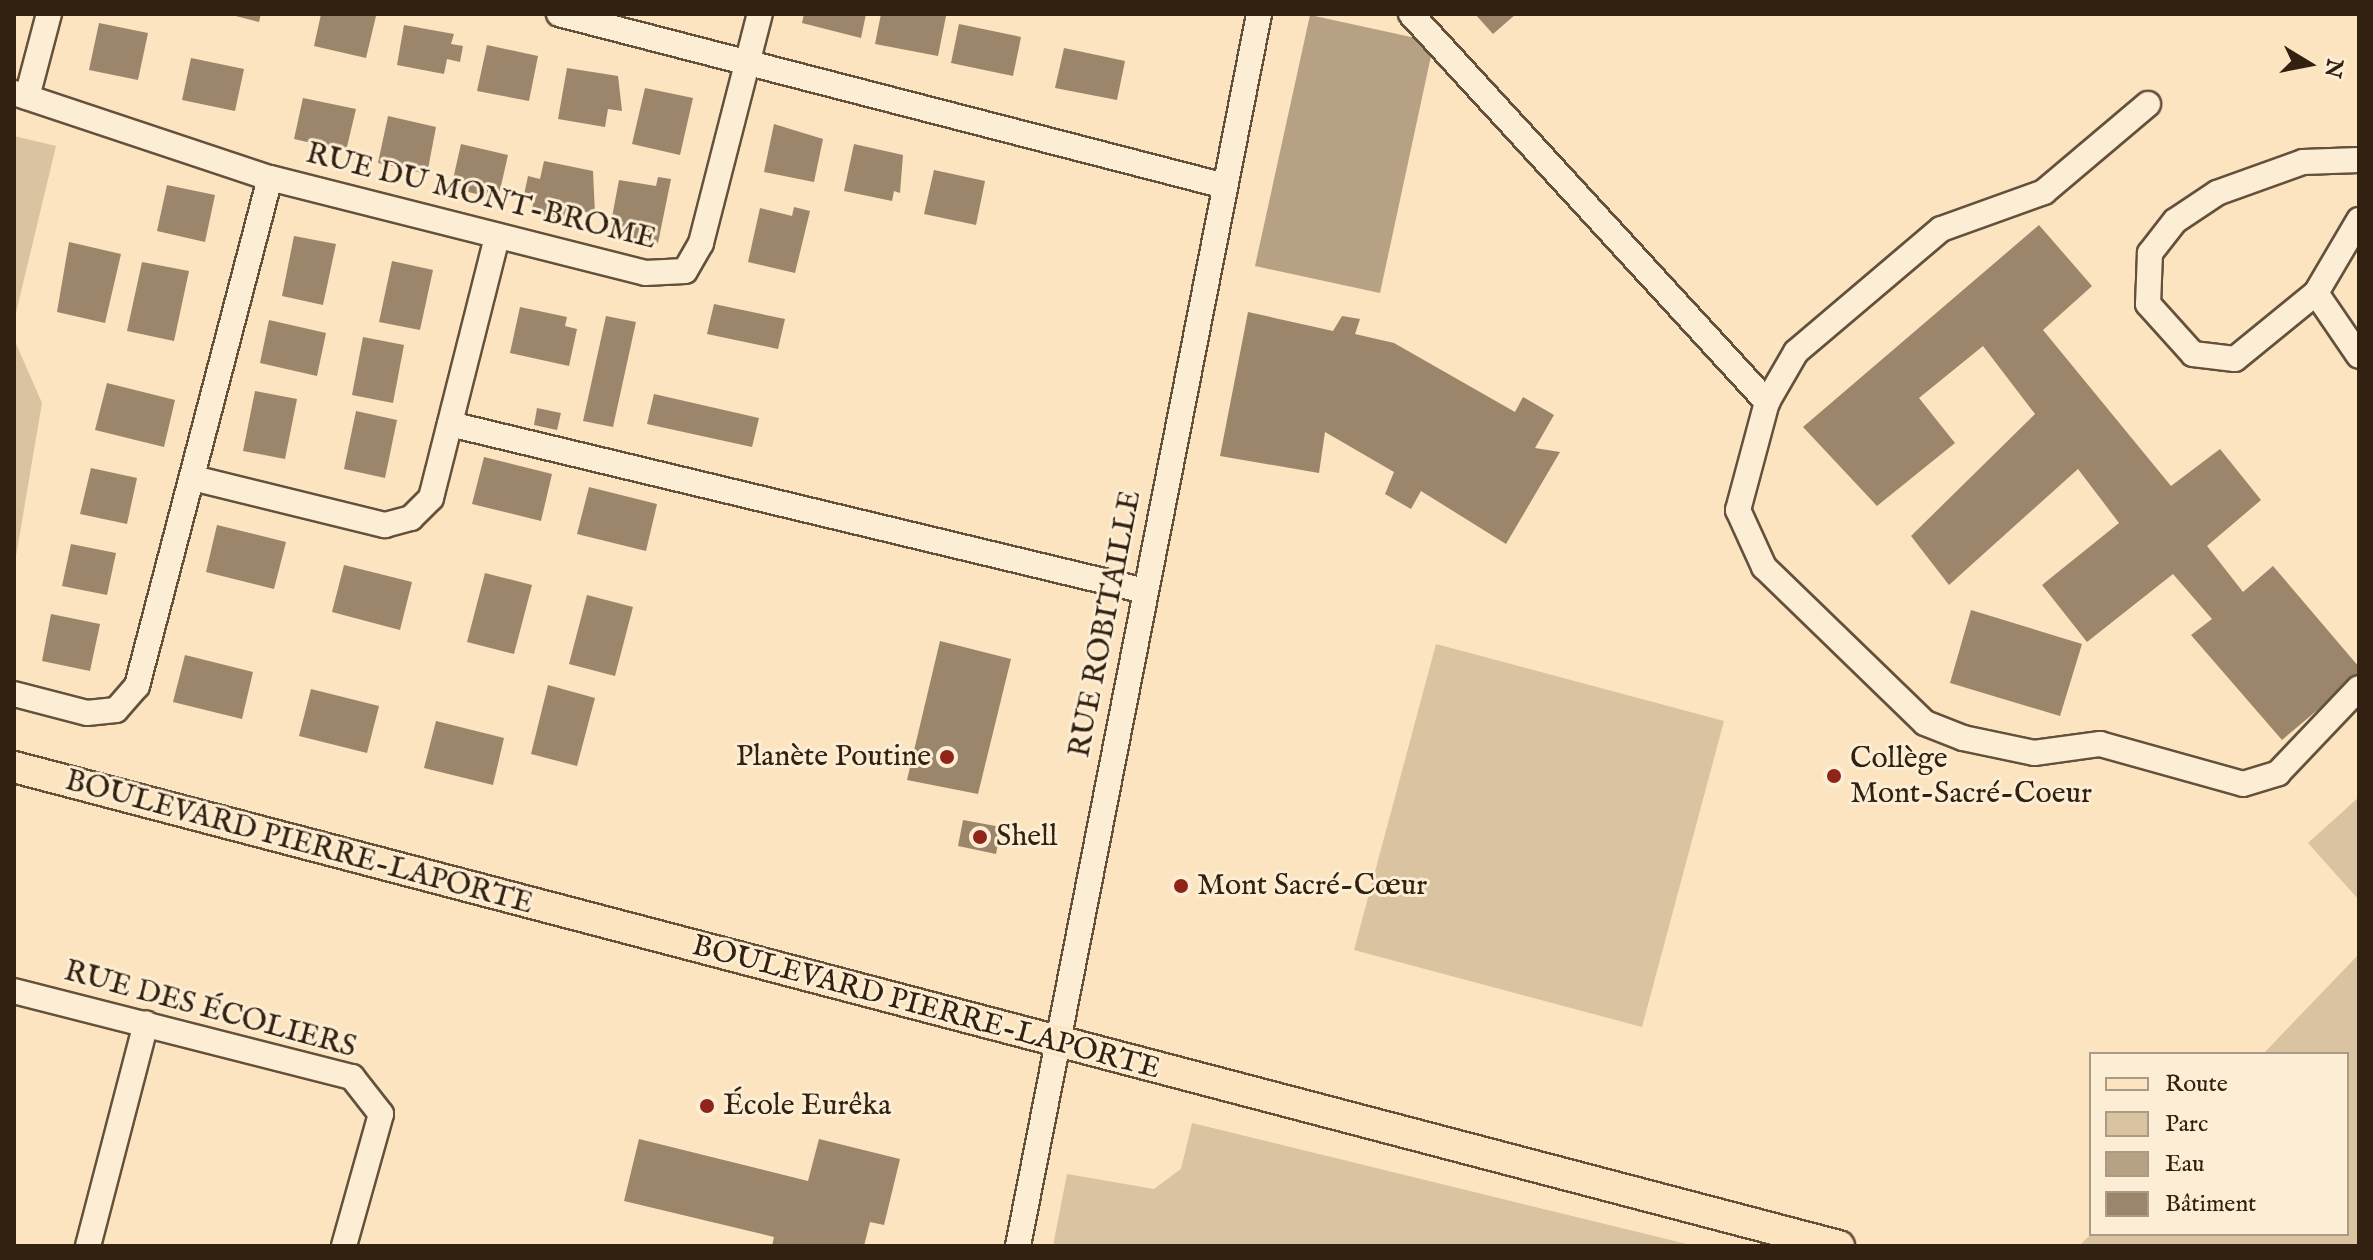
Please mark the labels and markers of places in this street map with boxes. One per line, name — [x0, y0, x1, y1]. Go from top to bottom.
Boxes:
place label: Planète Poutine — [736, 739, 931, 775]
place label: Collège Mont-Sacré-Coeur — [1850, 741, 2092, 812]
marker: Planète Poutine — [938, 748, 956, 766]
marker: Collège Mont-Sacré-Coeur — [1825, 767, 1843, 785]
place label: Shell — [996, 819, 1057, 855]
marker: Shell — [971, 828, 989, 846]
place label: Mont Sacré-Cœur — [1197, 868, 1427, 904]
marker: Mont Sacré-Cœur — [1172, 877, 1190, 895]
place label: École Eurêka — [723, 1088, 891, 1124]
marker: École Eurêka — [698, 1097, 716, 1115]

